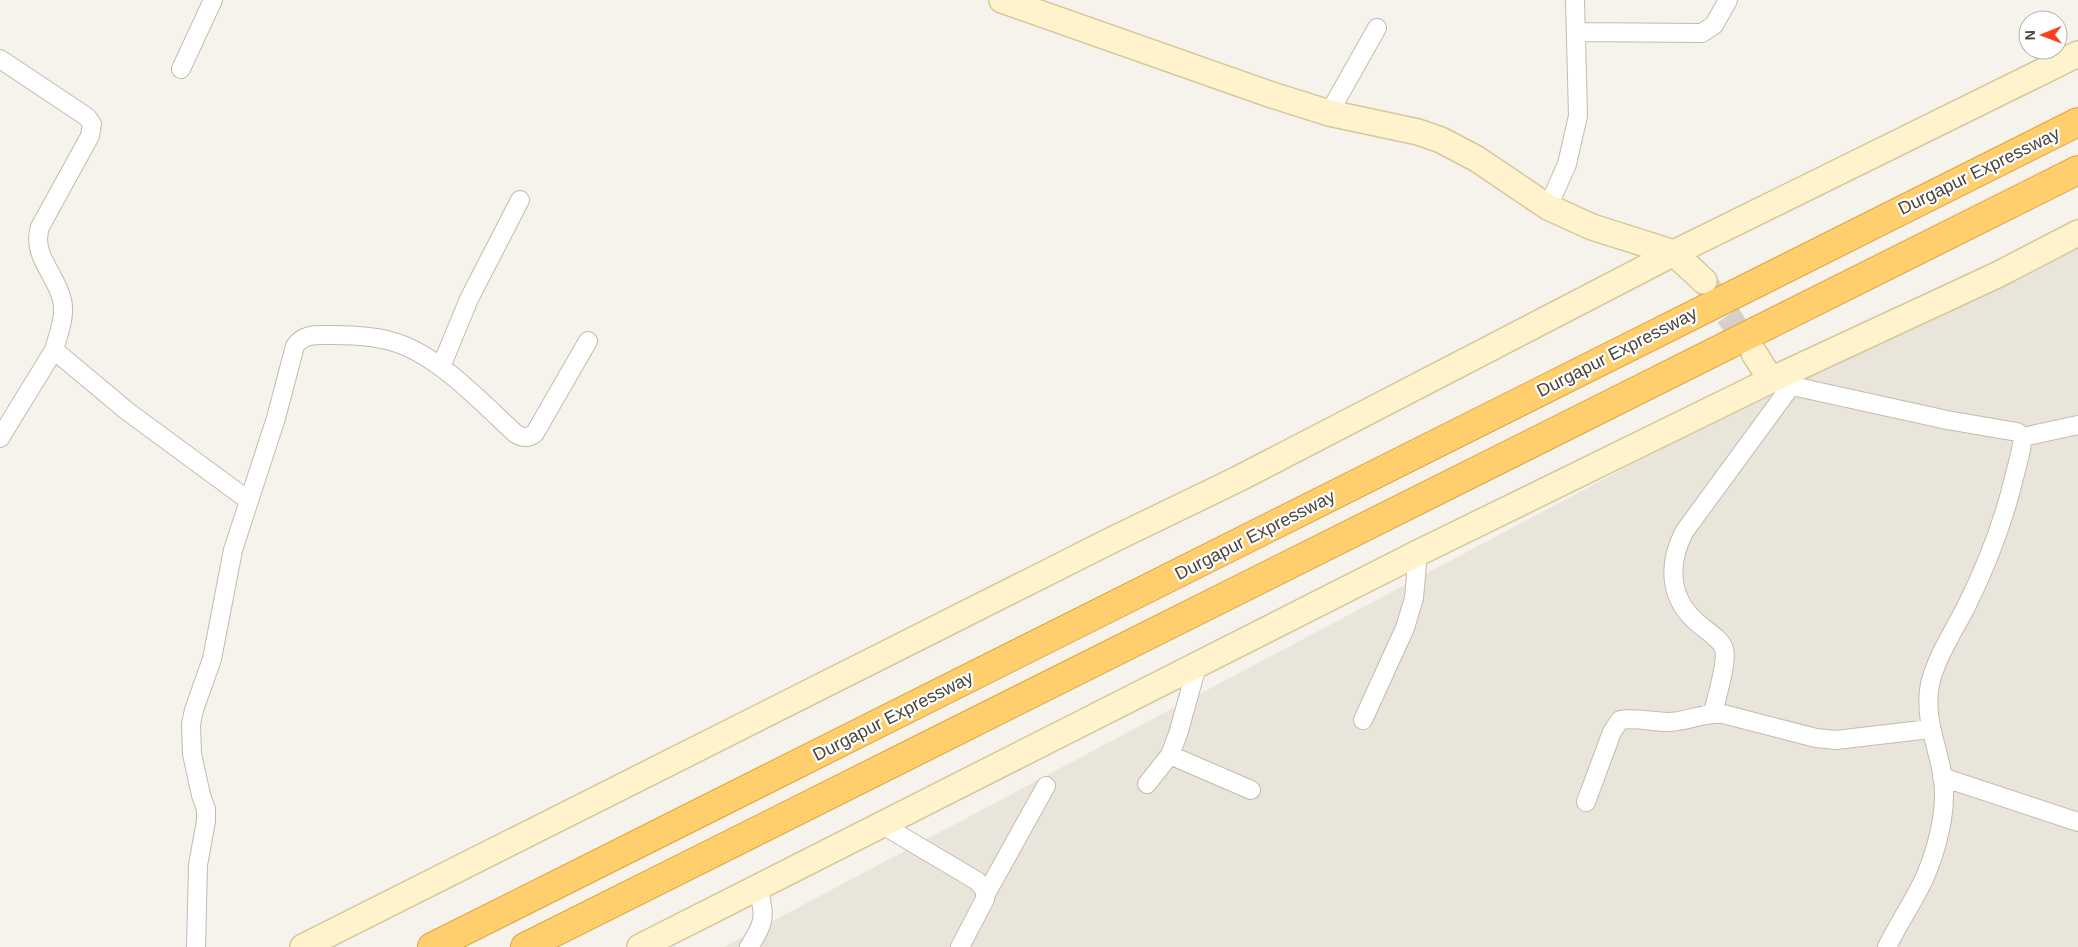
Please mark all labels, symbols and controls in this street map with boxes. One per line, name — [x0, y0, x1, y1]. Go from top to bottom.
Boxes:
north arrow — [2018, 10, 2068, 60]
text: N — [2022, 30, 2038, 40]
street label: Durgapur Expressway — [1895, 123, 2063, 219]
street label: Durgapur Expressway — [1534, 303, 1700, 401]
street label: Durgapur Expressway — [1172, 486, 1338, 584]
street label: Durgapur Expressway — [810, 667, 976, 765]

